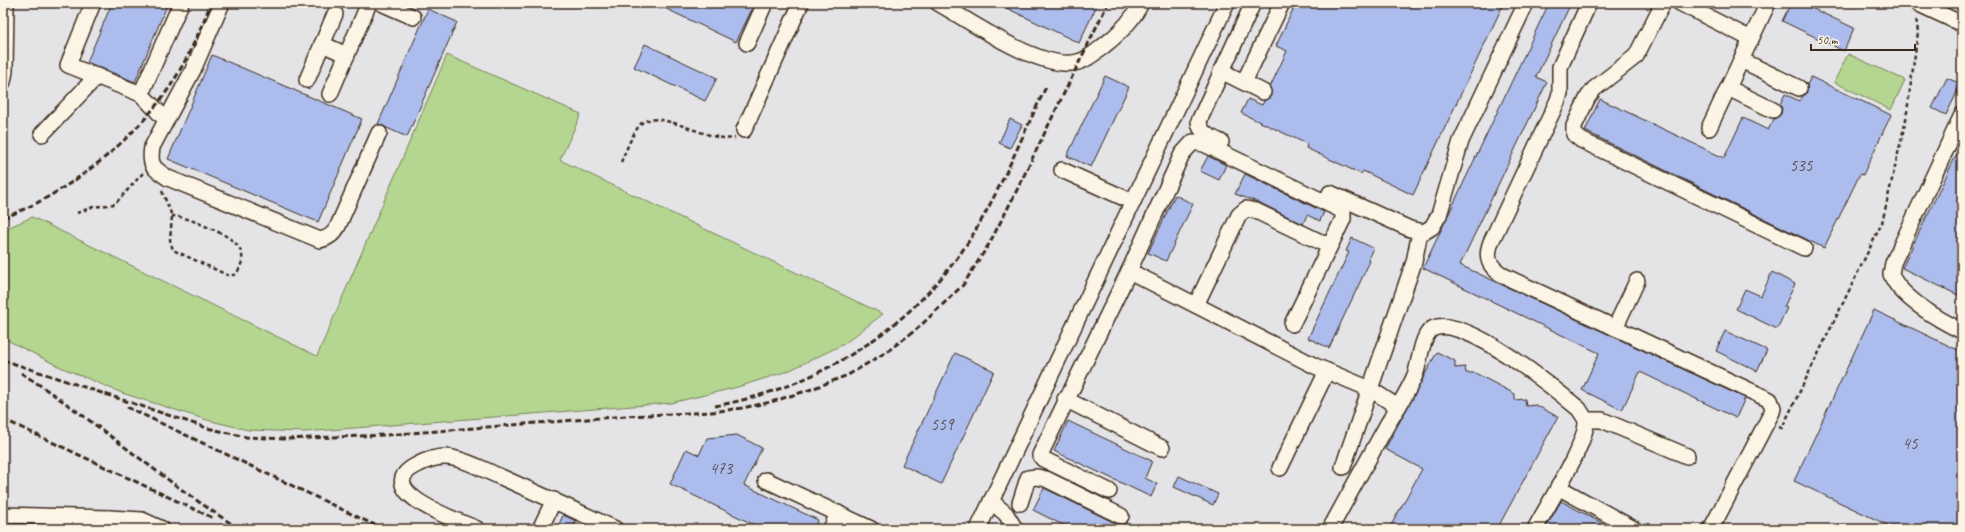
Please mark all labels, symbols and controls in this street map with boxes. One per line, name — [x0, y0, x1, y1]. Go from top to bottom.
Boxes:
scale bar — [1811, 26, 1915, 52]
text: 50 m — [1817, 32, 1839, 48]
house number: 535 — [1790, 155, 1814, 176]
house number: 559 — [931, 414, 955, 435]
house number: 45 — [1902, 433, 1919, 454]
house number: 473 — [710, 458, 734, 479]

